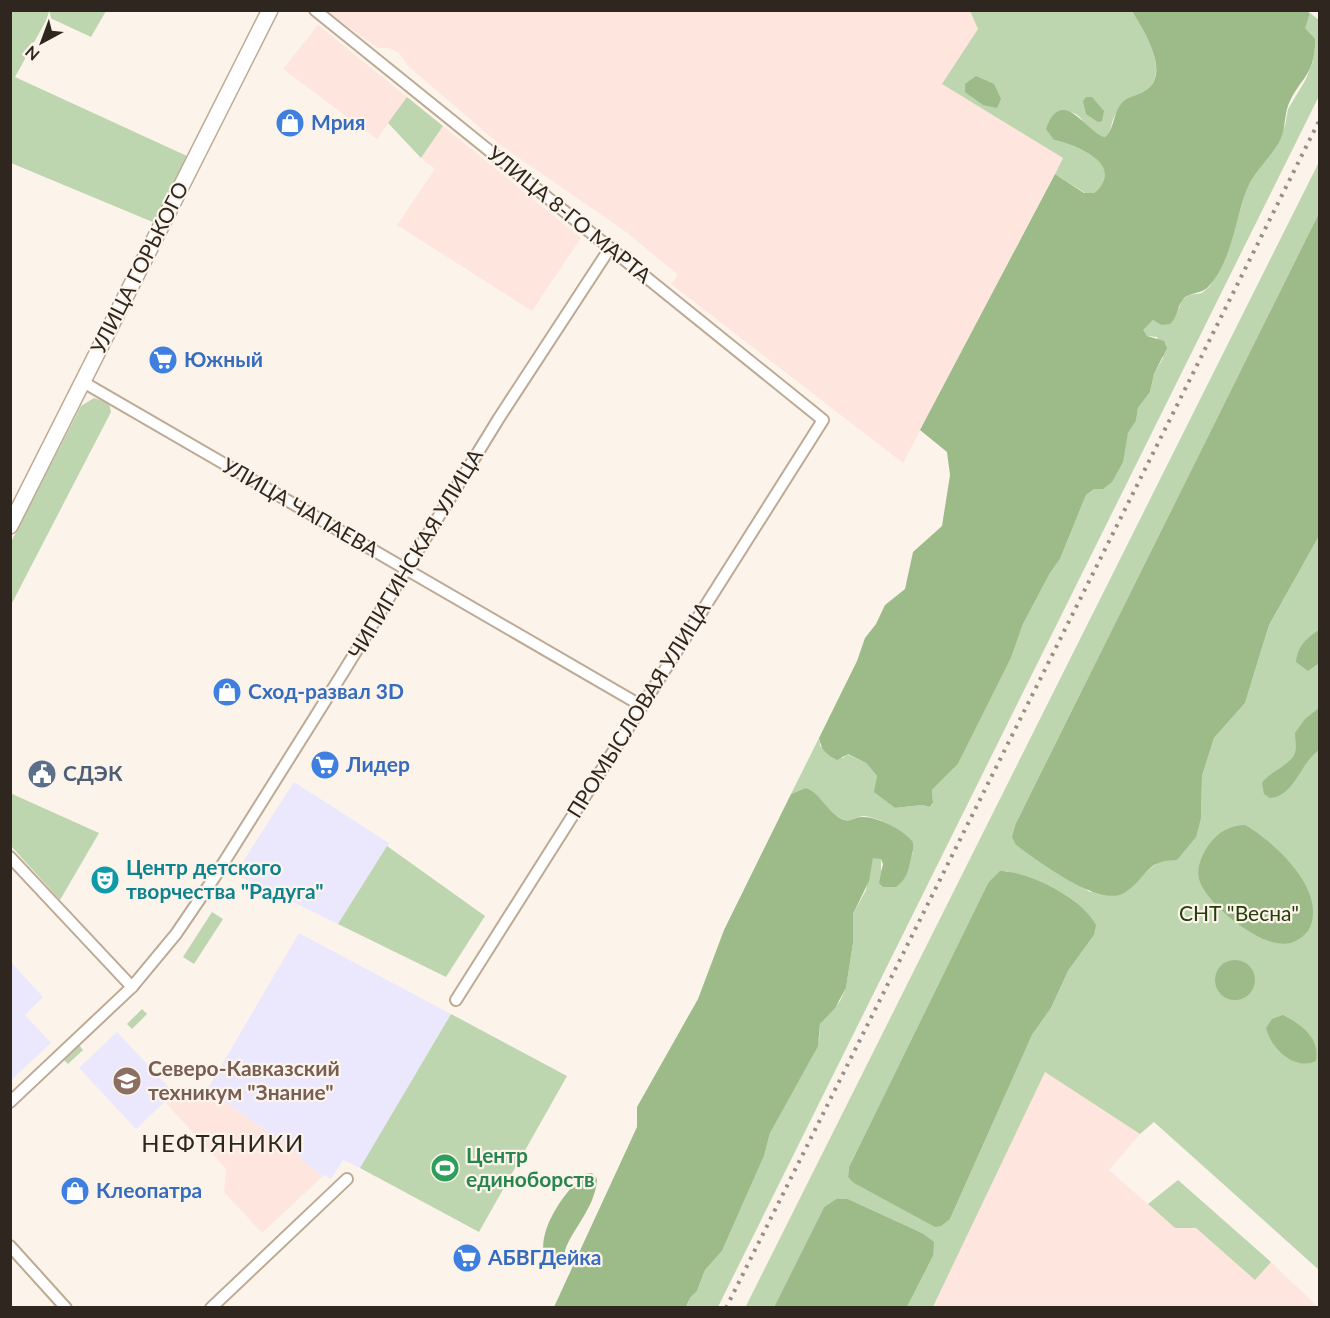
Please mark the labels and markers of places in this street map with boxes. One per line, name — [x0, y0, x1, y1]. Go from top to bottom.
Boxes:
shop icon: Мрия — [274, 107, 306, 139]
place label: Мрия — [311, 109, 366, 134]
supermarket icon: Южный — [147, 344, 179, 376]
place label: Южный — [184, 346, 263, 371]
shop icon: Сход-развал 3D — [211, 676, 243, 708]
place label: Сход-развал 3D — [248, 678, 404, 703]
supermarket icon: Лидер — [309, 749, 341, 781]
place label: Лидер — [345, 751, 410, 776]
public building icon: СДЭК — [26, 758, 58, 790]
place label: СДЭК — [63, 760, 123, 785]
place label: Центр детского творчества "Радуга" — [126, 854, 324, 903]
theatre icon: Центр детского творчества "Радуга" — [89, 864, 121, 896]
place label: Северо-Кавказский техникум "Знание" — [148, 1055, 340, 1104]
school or university icon: Северо-Кавказский техникум "Знание" — [111, 1065, 143, 1097]
place label: Центр единоборств — [466, 1142, 595, 1191]
sports icon: Центр единоборств — [429, 1152, 461, 1184]
shop icon: Клеопатра — [59, 1175, 91, 1207]
place label: Клеопатра — [96, 1177, 202, 1202]
supermarket icon: АБВГДейка — [451, 1242, 483, 1274]
place label: АБВГДейка — [487, 1244, 601, 1269]

